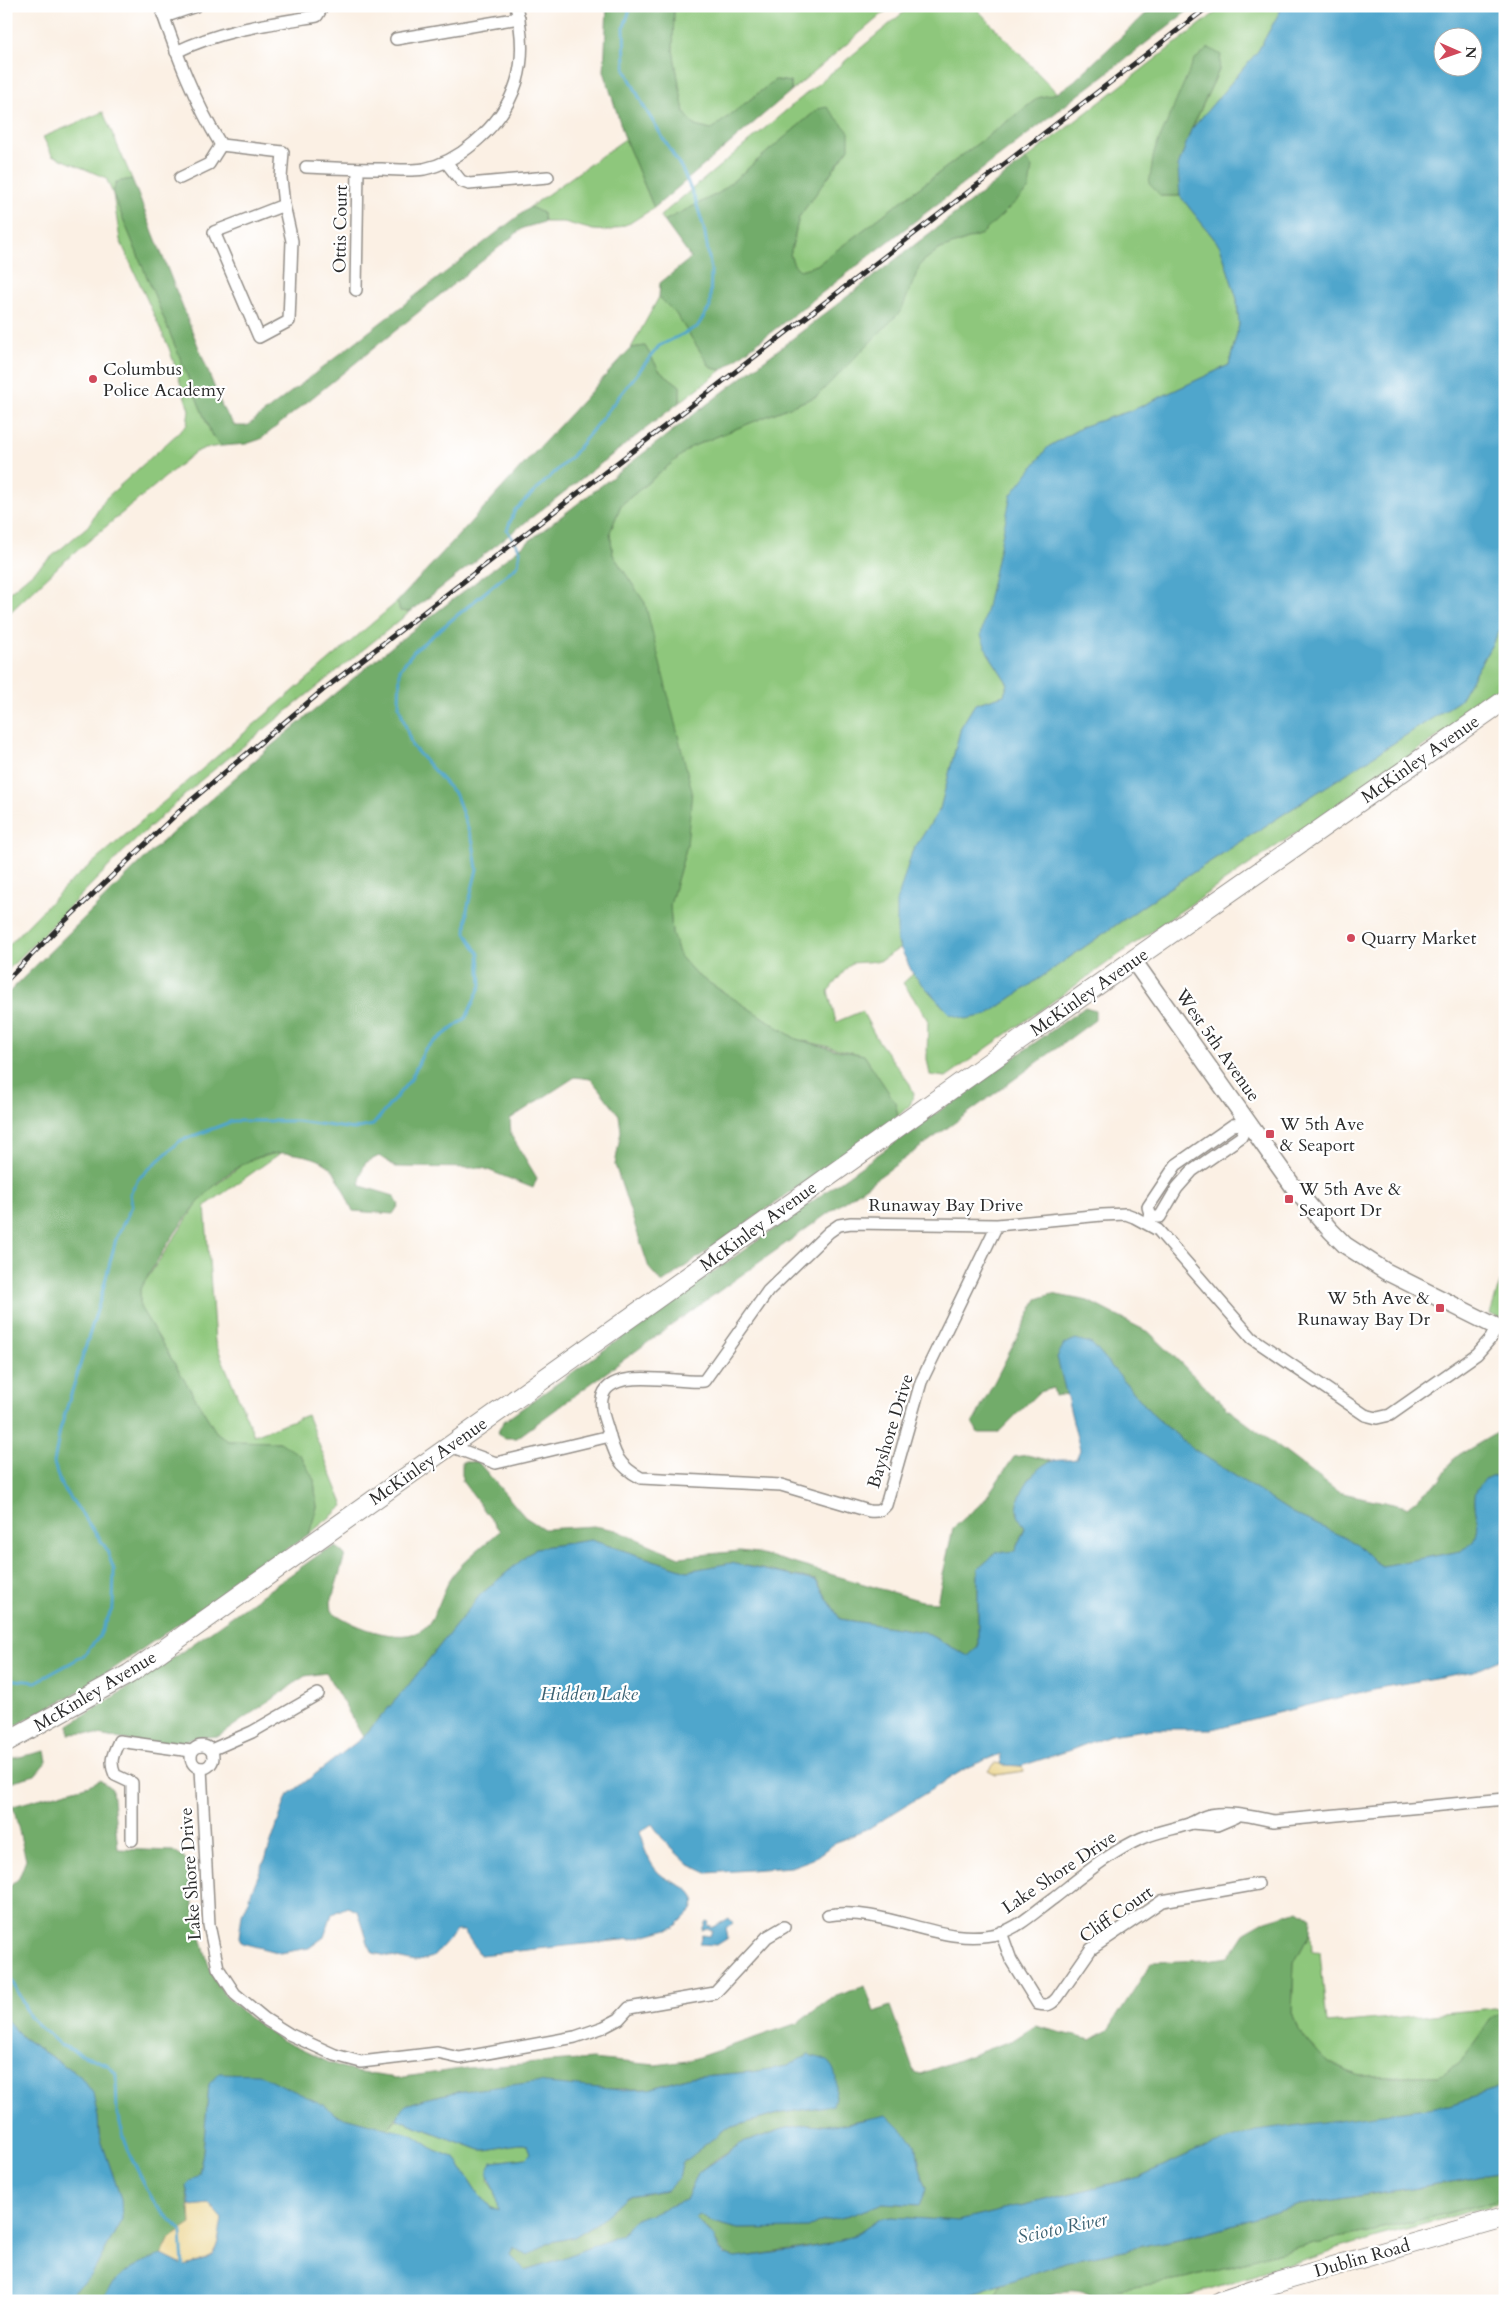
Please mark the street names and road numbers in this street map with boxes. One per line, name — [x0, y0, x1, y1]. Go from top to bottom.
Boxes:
street label: Ottis Court — [327, 184, 354, 273]
street label: McKinley Avenue — [1356, 709, 1485, 810]
street label: McKinley Avenue — [1025, 942, 1154, 1043]
street label: West 5th Avenue — [1169, 983, 1266, 1107]
street label: McKinley Avenue — [695, 1175, 822, 1277]
street label: Runaway Bay Drive — [869, 1193, 1023, 1218]
street label: Bayshore Drive — [861, 1371, 920, 1491]
street label: McKinley Avenue — [364, 1411, 493, 1512]
street label: McKinley Avenue — [29, 1645, 161, 1738]
street label: Lake Shore Drive — [173, 1807, 208, 1941]
street label: Lake Shore Drive — [997, 1825, 1121, 1920]
street label: Cliff Court — [1074, 1880, 1158, 1949]
street label: Dublin Road — [1311, 2233, 1413, 2284]

